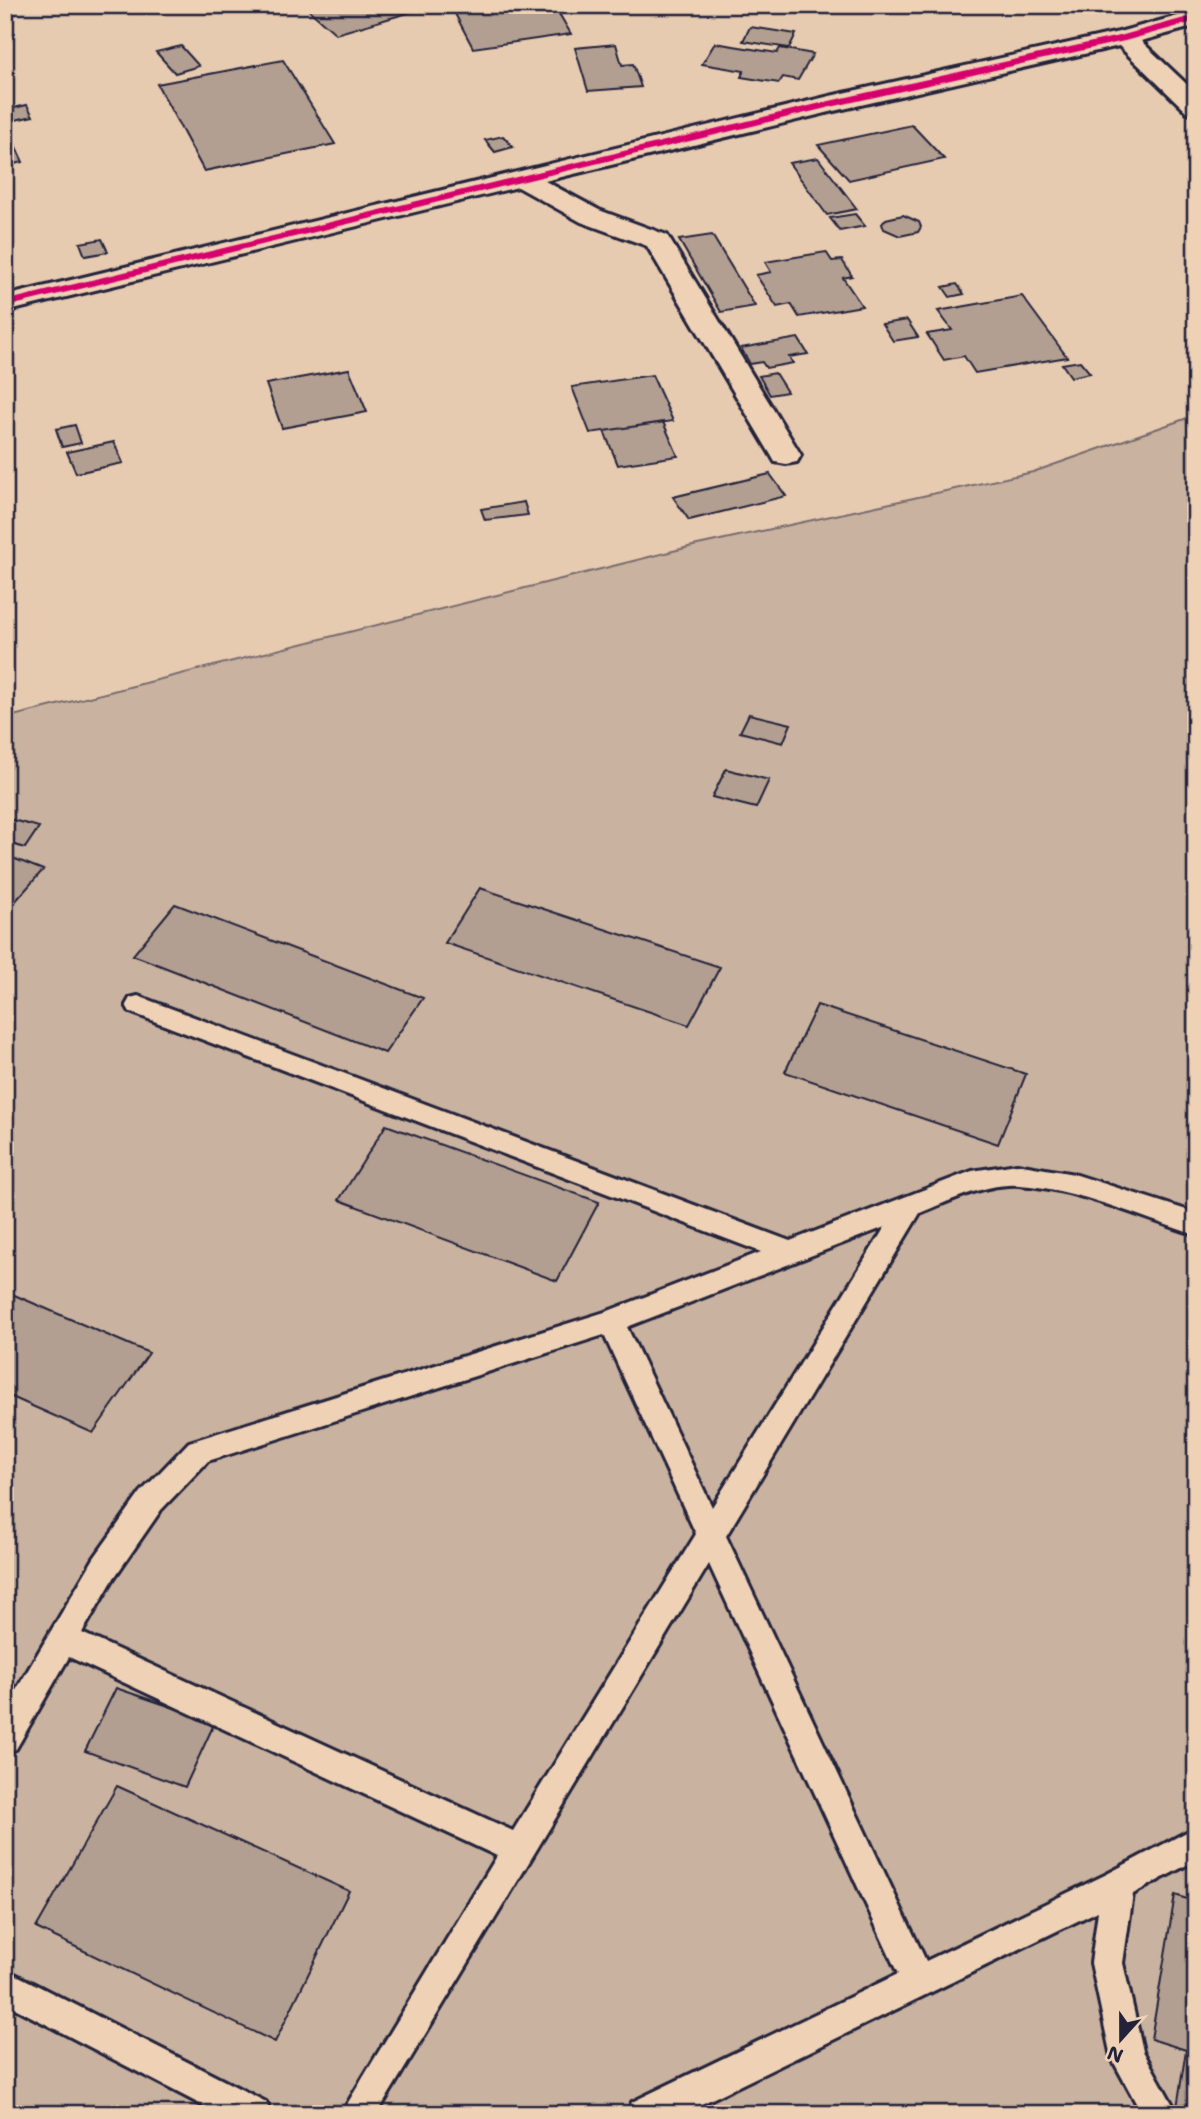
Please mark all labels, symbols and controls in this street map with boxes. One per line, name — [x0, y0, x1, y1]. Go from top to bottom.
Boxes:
north arrow — [1086, 2004, 1156, 2074]
text: N — [1104, 2040, 1127, 2069]

